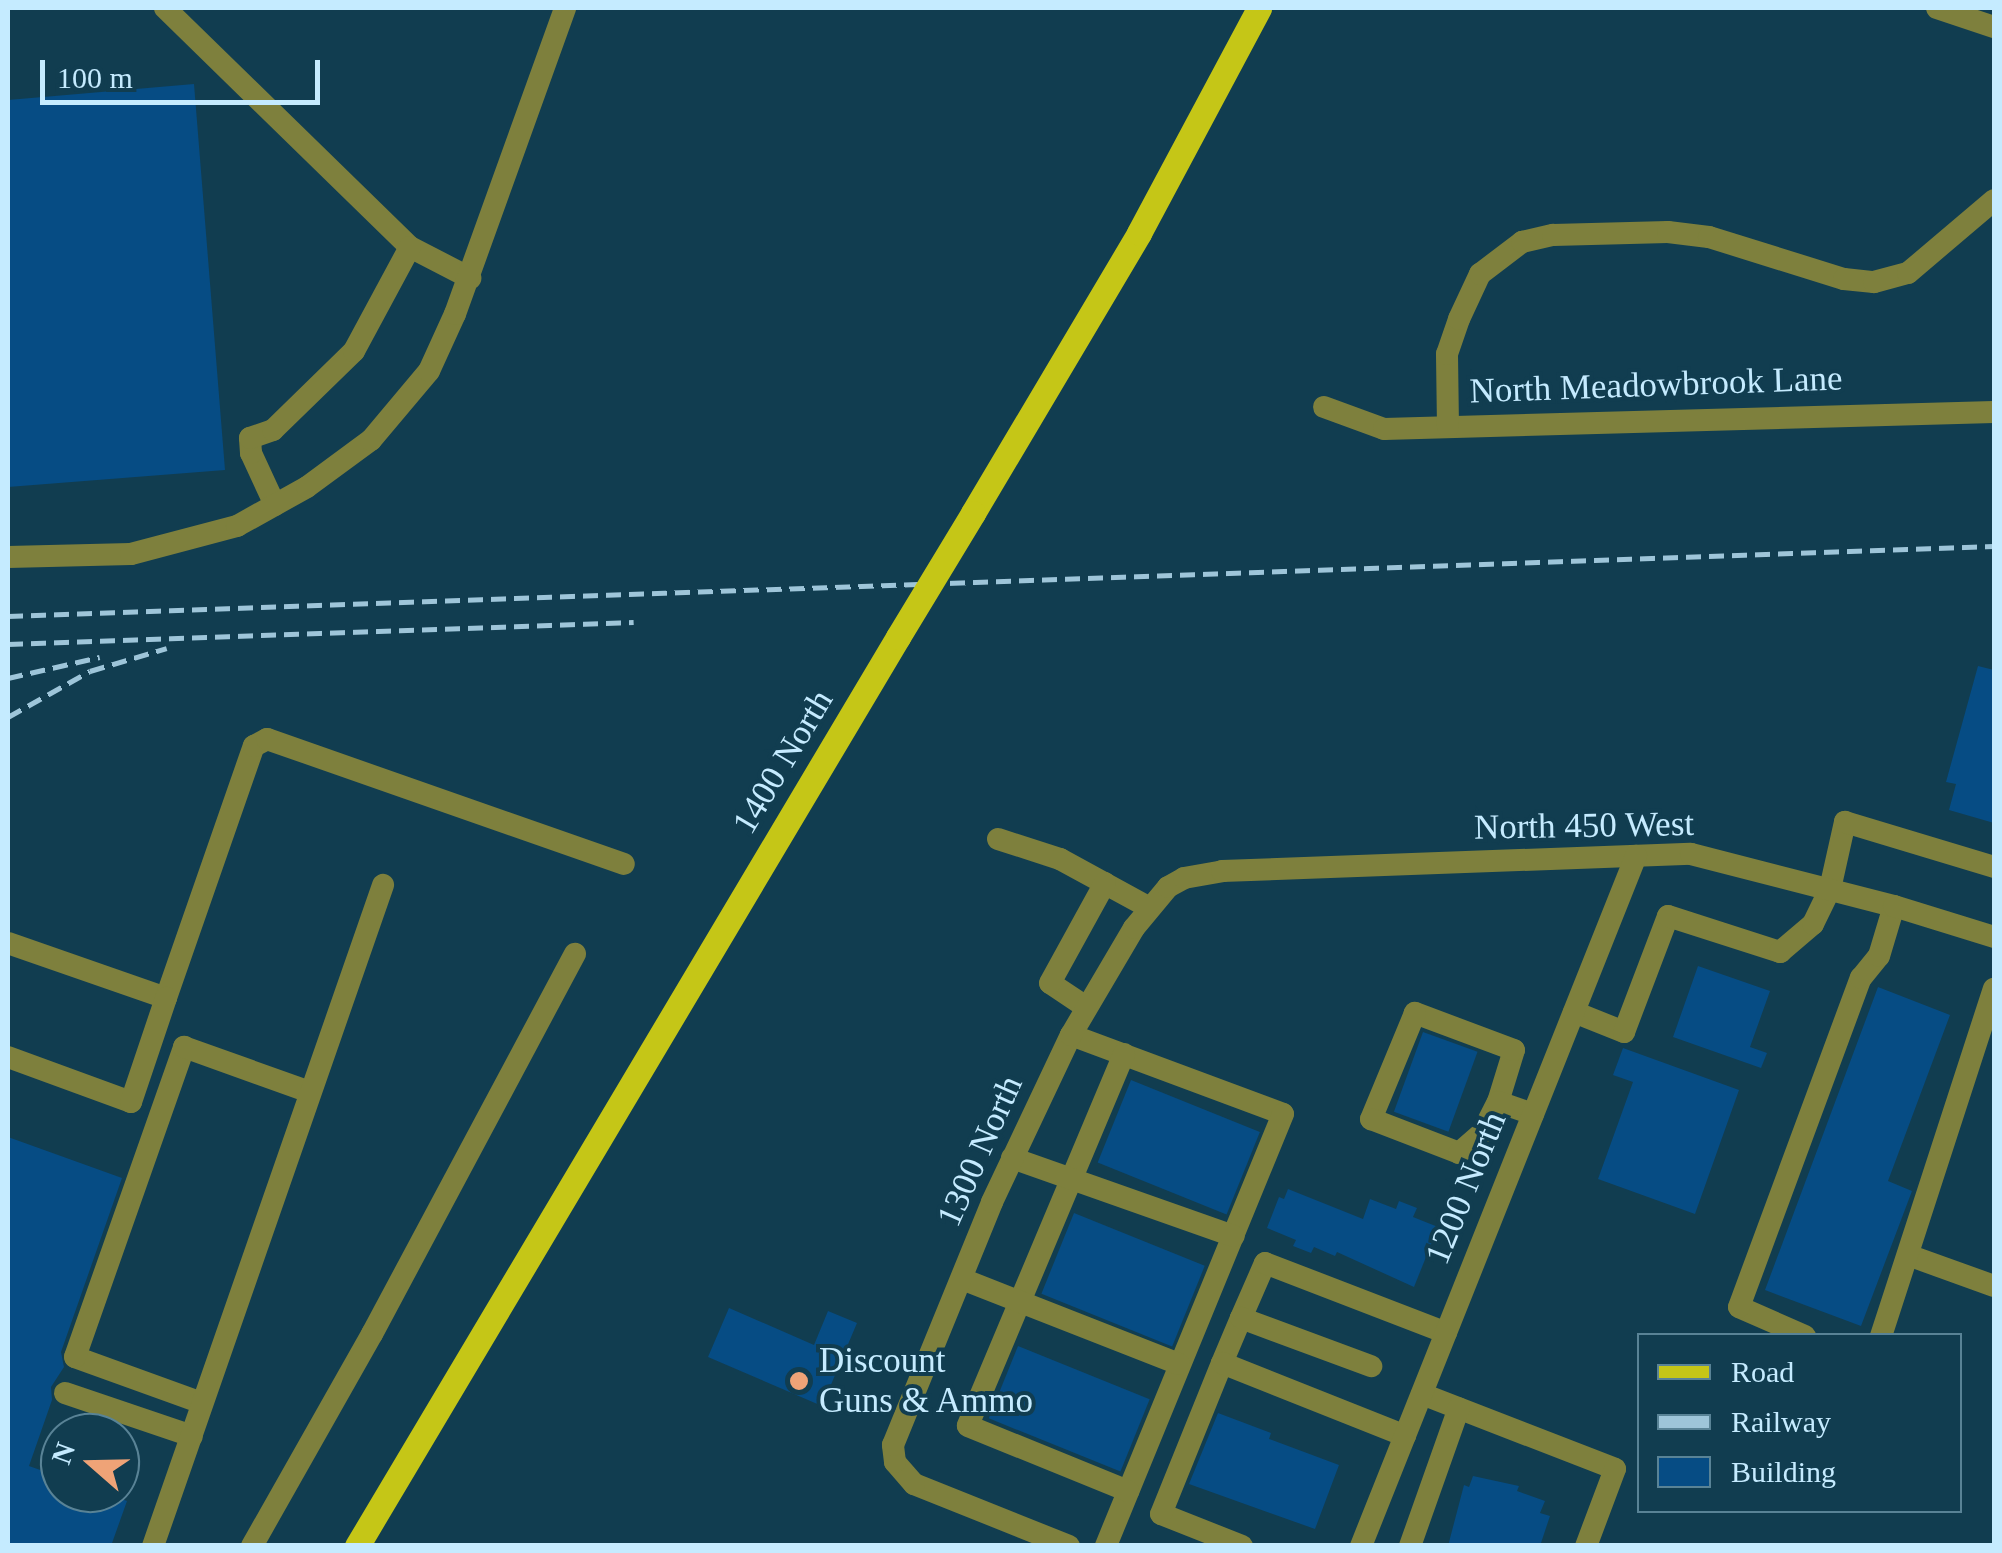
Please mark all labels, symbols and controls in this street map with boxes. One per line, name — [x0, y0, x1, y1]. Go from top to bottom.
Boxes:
scale bar — [45, 40, 325, 102]
text: 100 m — [57, 61, 133, 94]
street label: North Meadowbrook Lane — [1469, 358, 1843, 412]
street label: 1400 North — [724, 682, 842, 842]
street label: North 450 West — [1473, 803, 1695, 849]
street label: 1300 North — [928, 1069, 1032, 1233]
street label: 1200 North — [1416, 1106, 1516, 1270]
legend — [1637, 1333, 1962, 1513]
place label: Discount Guns & Ammo — [819, 1340, 1035, 1422]
text: Road — [1731, 1355, 1794, 1388]
marker: Discount Guns & Ammo — [788, 1370, 810, 1392]
text: Railway — [1731, 1405, 1831, 1438]
north arrow — [40, 1413, 140, 1513]
text: N — [45, 1438, 81, 1468]
text: Building — [1731, 1455, 1836, 1488]

